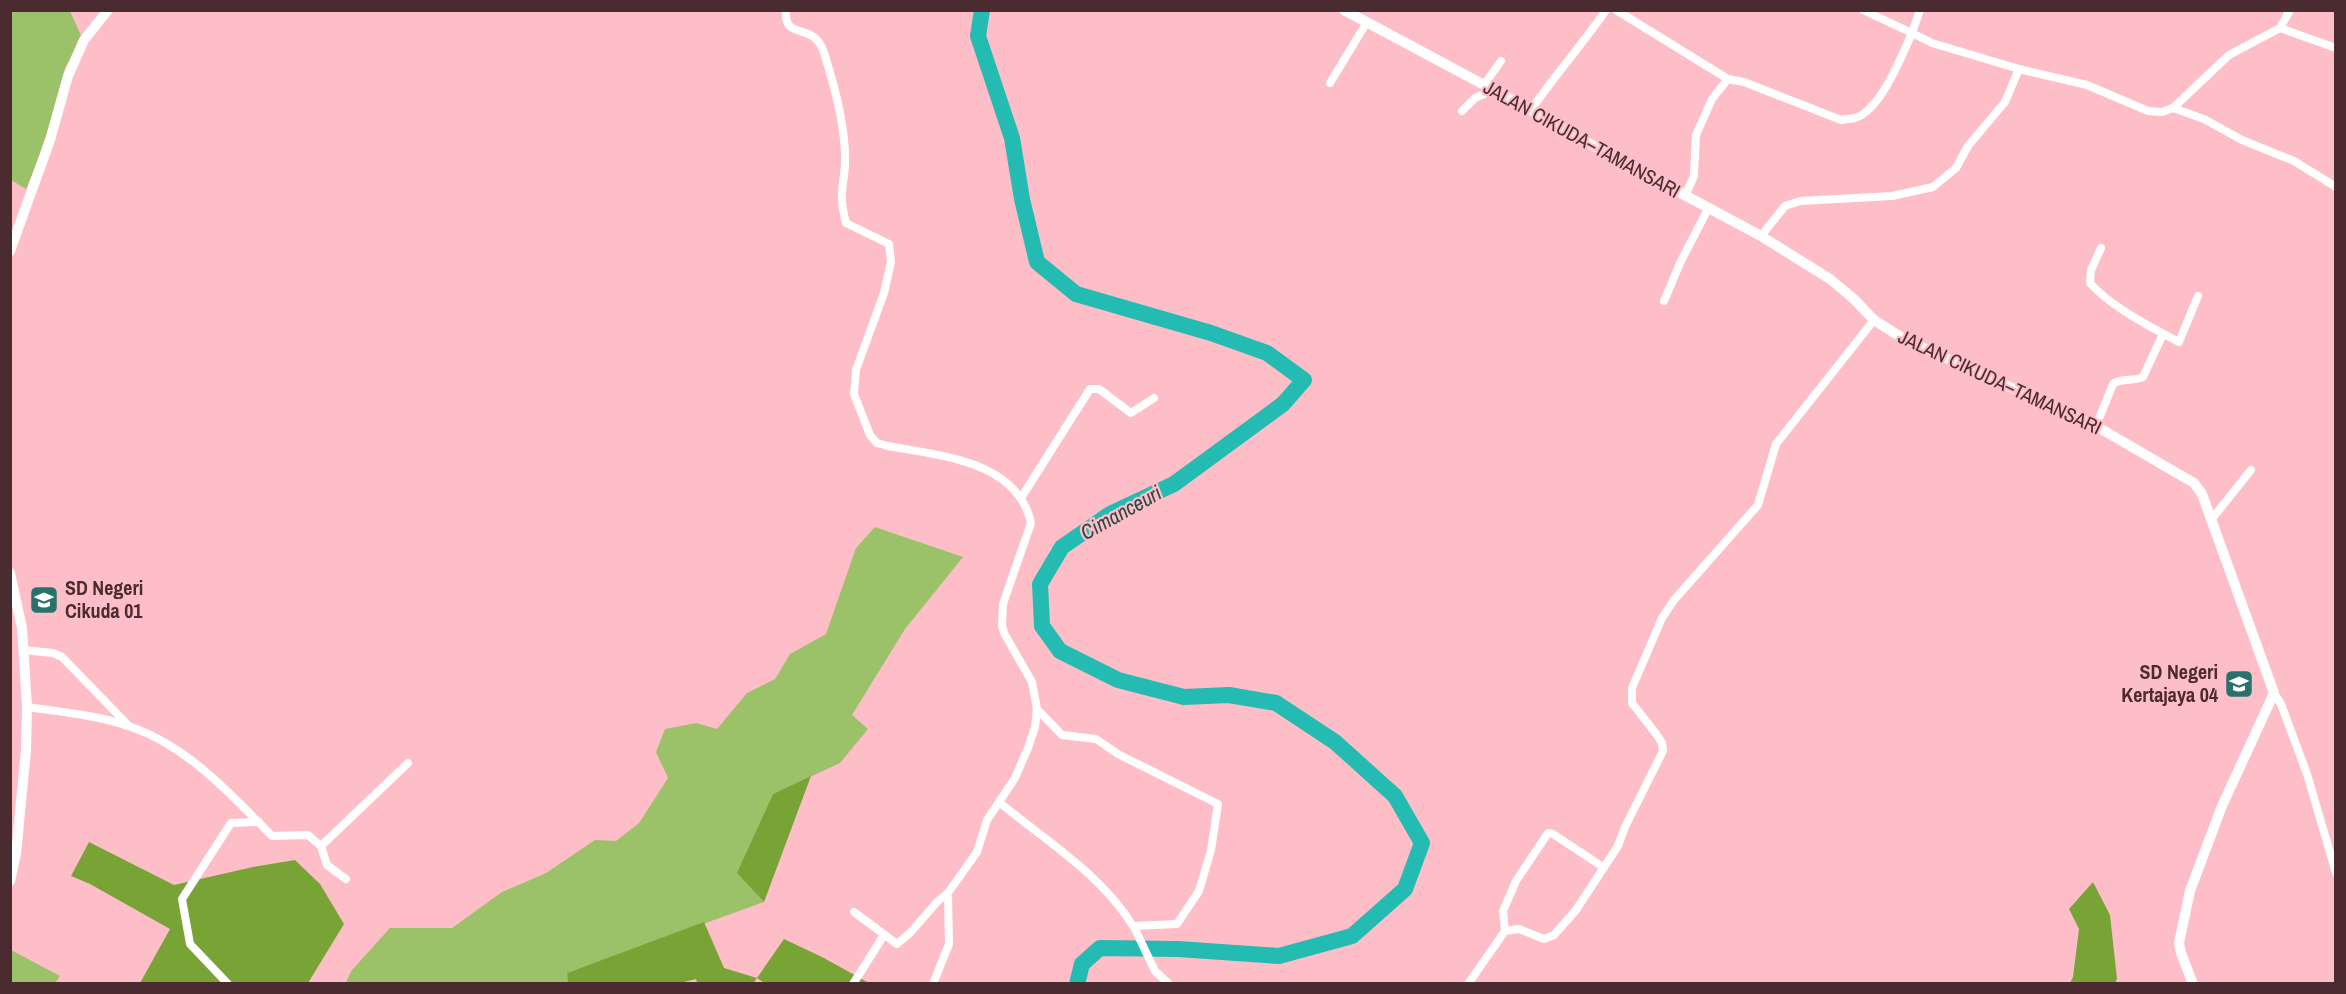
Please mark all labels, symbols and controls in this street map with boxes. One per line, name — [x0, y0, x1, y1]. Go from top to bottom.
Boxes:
street label: JALAN CIKUDA–TAMANSARI — [1479, 73, 1686, 204]
street label: JALAN CIKUDA–TAMANSARI — [1894, 323, 2106, 441]
water label: Cimanceuri — [1075, 478, 1167, 547]
place label: SD Negeri Cikuda 01 — [65, 574, 143, 624]
school or university icon: SD Negeri Cikuda 01 — [28, 584, 60, 616]
place label: SD Negeri Kertajaya 04 — [2121, 658, 2218, 708]
school or university icon: SD Negeri Kertajaya 04 — [2223, 668, 2255, 700]

